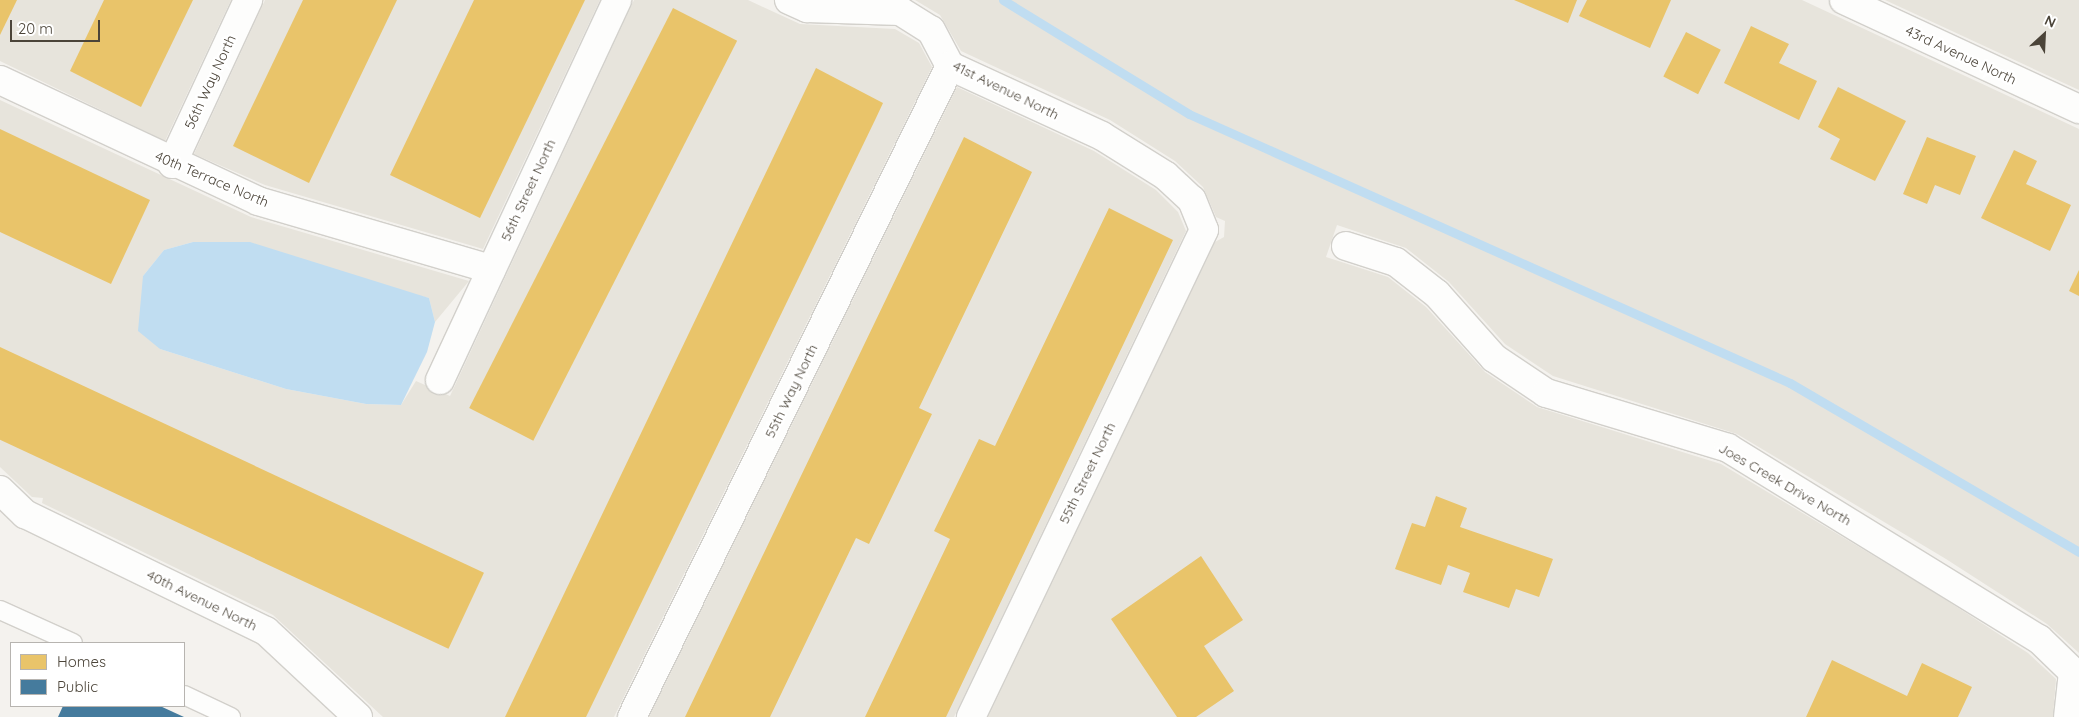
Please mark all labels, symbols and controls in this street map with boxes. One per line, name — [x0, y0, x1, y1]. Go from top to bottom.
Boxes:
scale bar — [12, 10, 102, 42]
north arrow — [2019, 10, 2069, 60]
text: N — [2042, 11, 2059, 32]
text: 20 m — [18, 19, 53, 38]
street label: 43rd Avenue North — [1903, 22, 2019, 88]
street label: 56th Way North — [181, 32, 239, 132]
street label: 41st Avenue North — [950, 57, 1062, 123]
street label: 56th Street North — [497, 136, 559, 244]
street label: 40th Terrace North — [153, 147, 271, 211]
street label: 55th Way North — [761, 341, 821, 441]
street label: 55th Street North — [1055, 420, 1119, 526]
street label: Joes Creek Drive North — [1716, 439, 1854, 529]
street label: 40th Avenue North — [144, 566, 260, 634]
legend — [10, 642, 185, 707]
text: Homes — [57, 652, 106, 671]
text: Public — [57, 677, 98, 696]

